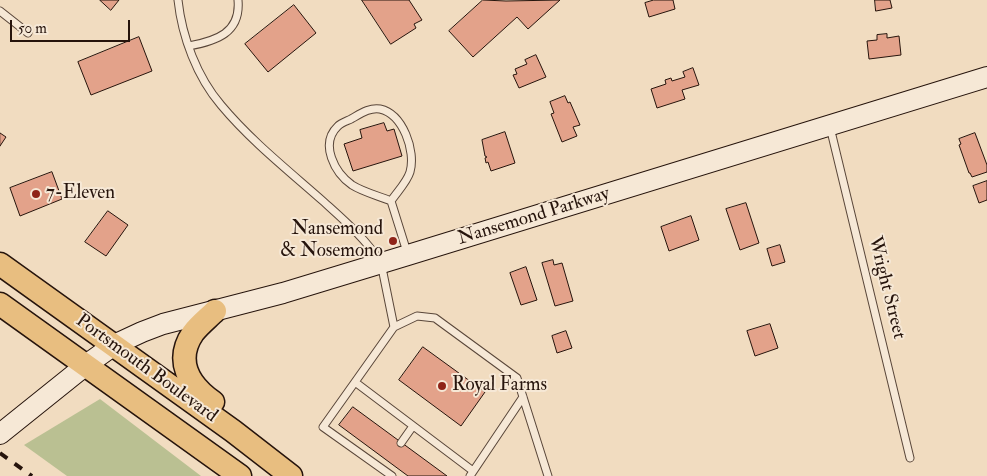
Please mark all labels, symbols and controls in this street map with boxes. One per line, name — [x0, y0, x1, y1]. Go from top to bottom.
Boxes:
scale bar — [12, 10, 132, 42]
text: 50 m — [18, 19, 47, 38]
place label: 7-Eleven — [46, 183, 115, 205]
street label: Nansemond Parkway — [455, 183, 613, 251]
marker: 7-Eleven — [30, 188, 42, 200]
place label: Nansemond & Nosemono — [280, 219, 383, 263]
street label: Wright Street — [862, 234, 910, 342]
marker: Nansemond & Nosemono — [387, 235, 399, 247]
street label: Portsmouth Boulevard — [71, 310, 221, 428]
place label: Royal Farms — [452, 375, 547, 397]
marker: Royal Farms — [436, 380, 448, 392]

